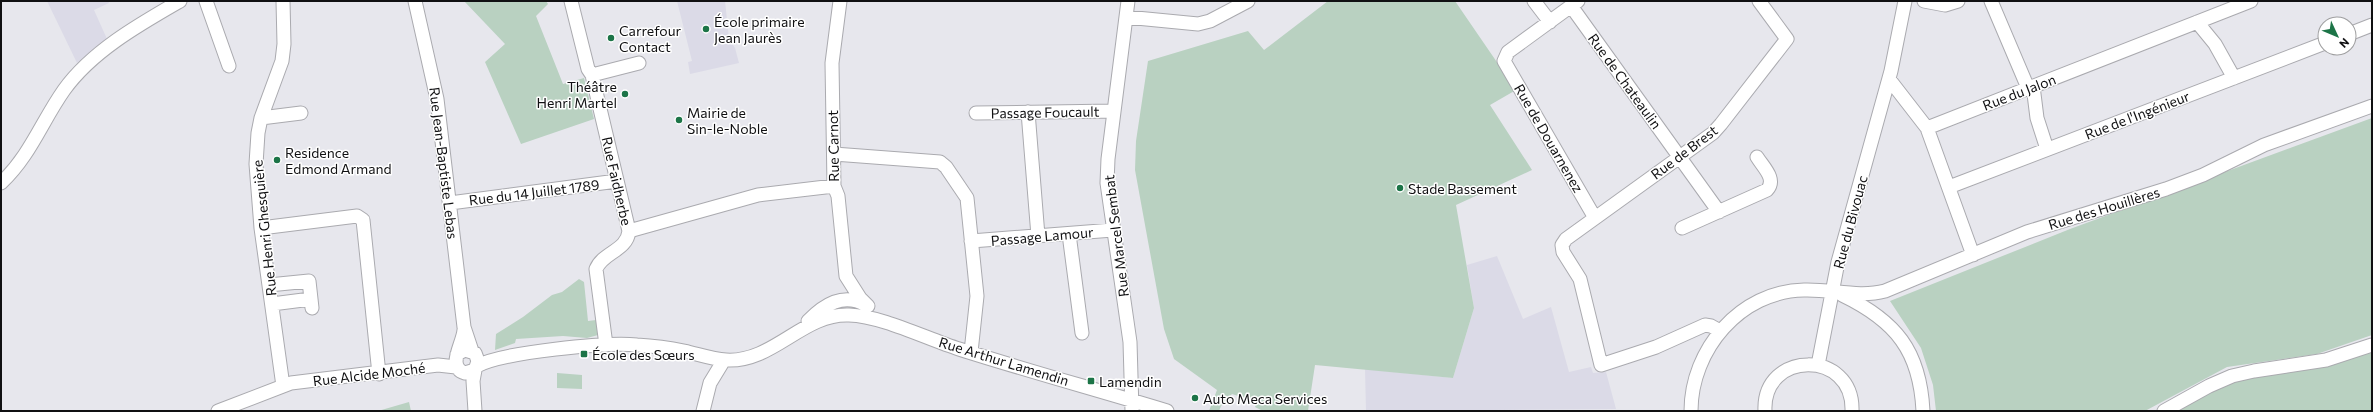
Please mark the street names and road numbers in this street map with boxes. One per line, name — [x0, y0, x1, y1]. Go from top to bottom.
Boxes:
street label: Rue de Chateaulin — [1585, 30, 1665, 132]
street label: Rue du Jalon — [1980, 70, 2058, 114]
street label: Rue de Douarnenez — [1511, 81, 1587, 195]
street label: Rue Jean-Baptiste Lebas — [426, 86, 462, 240]
street label: Rue de l'Ingénieur — [2082, 87, 2192, 143]
street label: Passage Foucault — [990, 103, 1100, 121]
street label: Rue Carnot — [824, 110, 842, 182]
street label: Rue de Brest — [1647, 121, 1721, 183]
street label: Rue Faidherbe — [599, 135, 635, 227]
street label: Rue Henri Ghesquière — [248, 159, 280, 297]
street label: Rue du Bivouac — [1829, 173, 1871, 270]
street label: Rue Marcel Sembat — [1100, 174, 1132, 298]
street label: Rue du 14 Juillet 1789 — [468, 176, 600, 208]
street label: Rue des Houillères — [2046, 183, 2162, 233]
street label: Passage Lamour — [990, 223, 1094, 249]
street label: Rue Arthur Lamendin — [937, 333, 1071, 389]
street label: Rue Alcide Moché — [312, 359, 426, 389]

